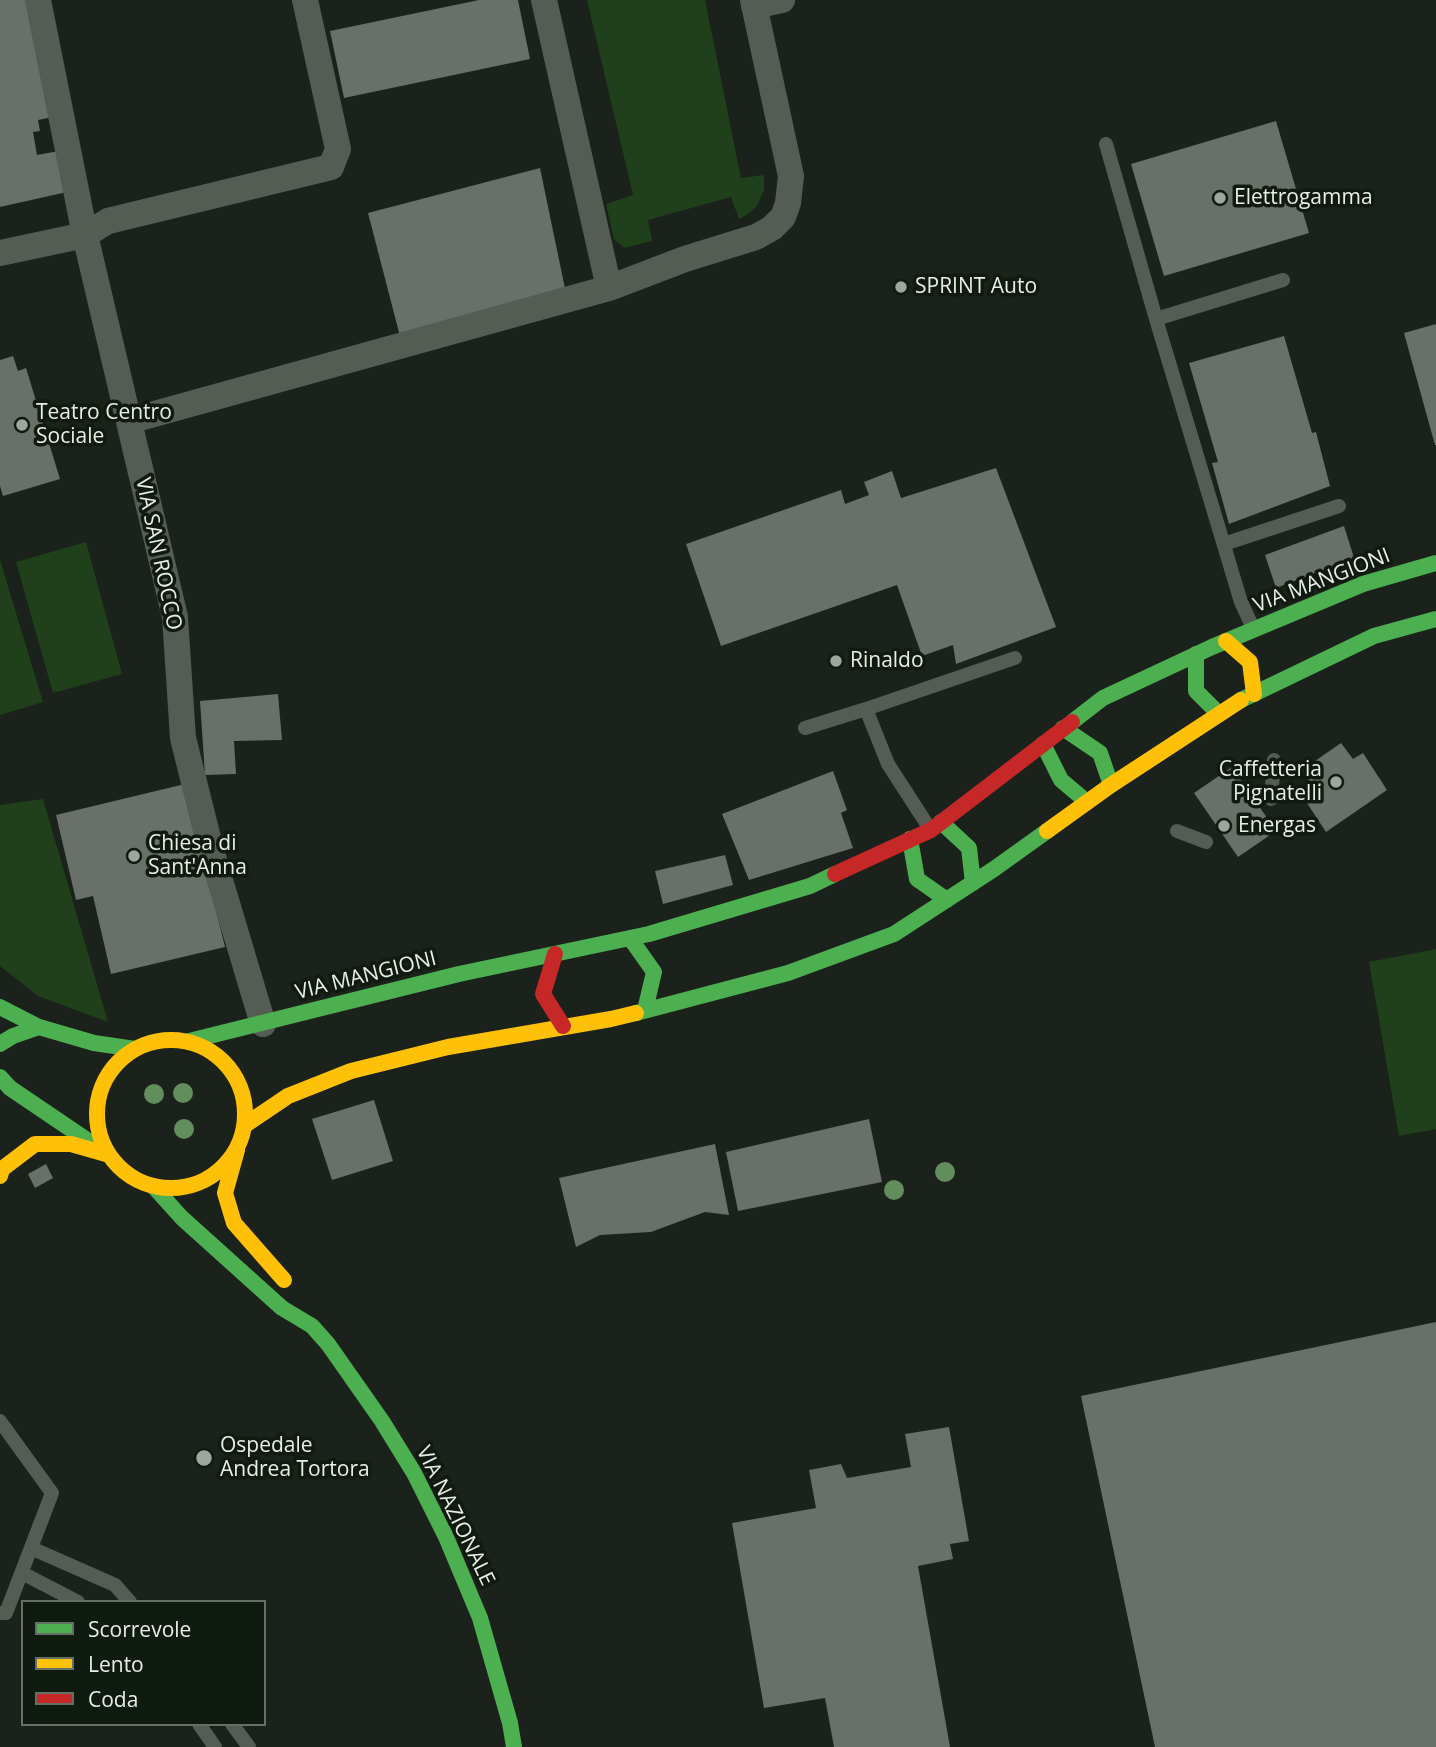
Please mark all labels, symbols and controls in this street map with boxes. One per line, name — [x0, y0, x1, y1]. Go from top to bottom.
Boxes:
place label: Elettrogamma — [1234, 185, 1373, 211]
marker: Elettrogamma — [1212, 190, 1228, 206]
place label: SPRINT Auto — [915, 274, 1037, 300]
marker: SPRINT Auto — [893, 279, 909, 295]
place label: Teatro Centro Sociale — [36, 400, 172, 450]
marker: Teatro Centro Sociale — [14, 417, 30, 433]
street label: VIA SAN ROCCO — [130, 475, 186, 633]
street label: VIA MANGIONI — [1250, 543, 1394, 619]
place label: Rinaldo — [850, 648, 924, 674]
marker: Rinaldo — [828, 653, 844, 669]
place label: Caffetteria Pignatelli — [1219, 757, 1322, 807]
marker: Caffetteria Pignatelli — [1328, 774, 1344, 790]
place label: Energas — [1238, 813, 1316, 839]
marker: Energas — [1216, 818, 1232, 834]
place label: Chiesa di Sant'Anna — [148, 831, 247, 881]
marker: Chiesa di Sant'Anna — [126, 848, 142, 864]
street label: VIA MANGIONI — [293, 946, 439, 1006]
place label: Ospedale Andrea Tortora — [220, 1433, 370, 1483]
street label: VIA NAZIONALE — [410, 1442, 500, 1590]
marker: Ospedale Andrea Tortora — [194, 1448, 214, 1468]
legend — [21, 1600, 266, 1726]
text: Scorrevole — [88, 1615, 191, 1643]
text: Lento — [88, 1650, 144, 1678]
text: Coda — [88, 1685, 138, 1713]

